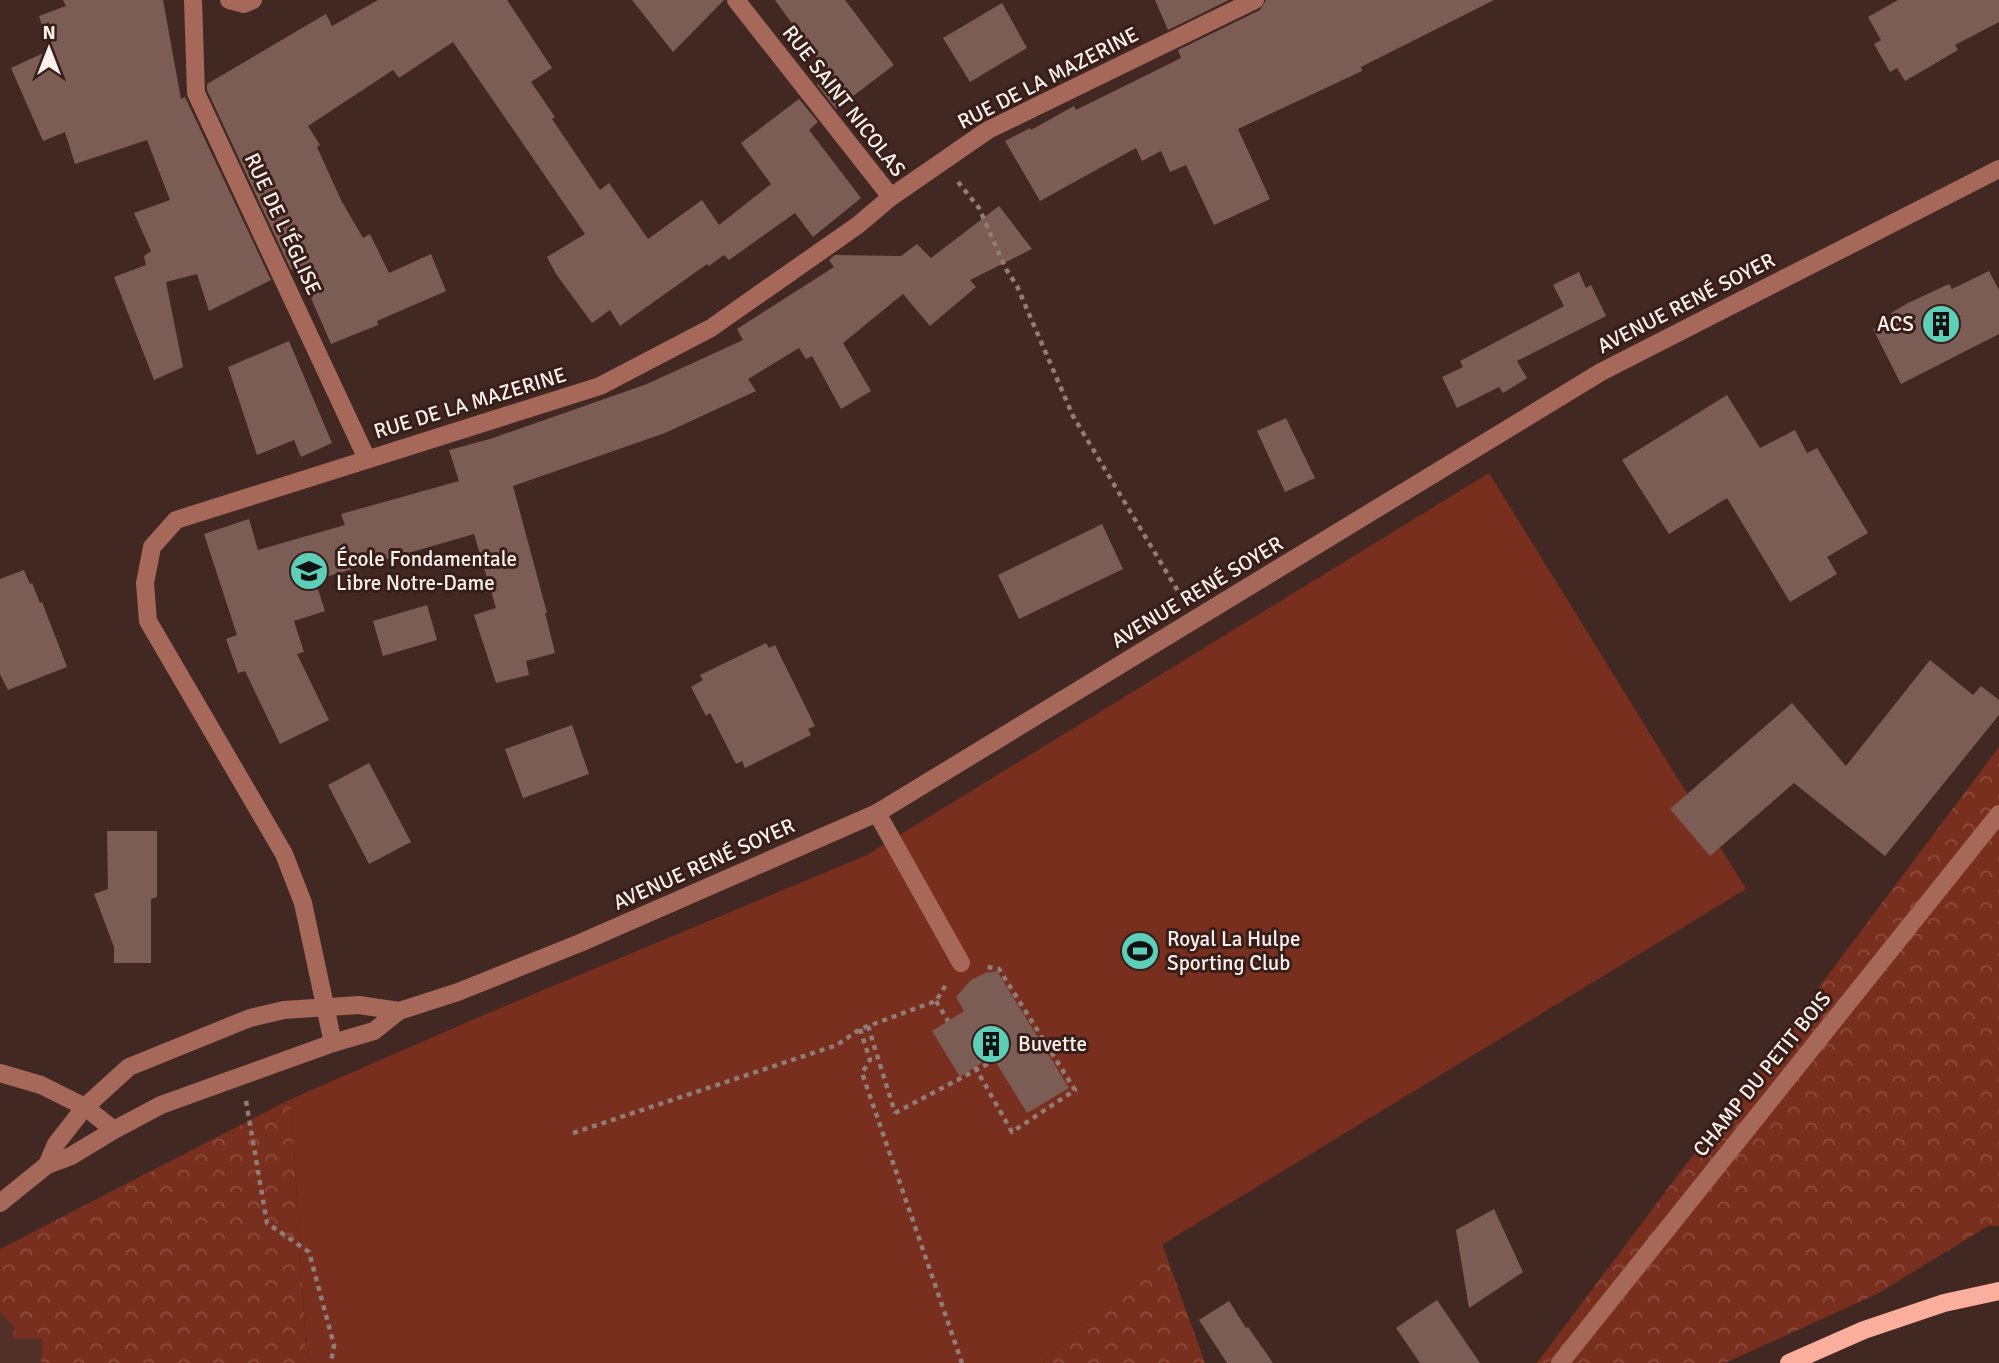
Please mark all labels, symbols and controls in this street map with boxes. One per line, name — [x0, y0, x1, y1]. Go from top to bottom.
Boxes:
north arrow — [14, 14, 84, 84]
street label: RUE SAINT NICOLAS — [777, 20, 911, 182]
text: N — [42, 21, 56, 45]
street label: RUE DE LA MAZERINE — [953, 21, 1143, 135]
street label: RUE DE L'ÉGLISE — [239, 149, 327, 299]
street label: AVENUE RENÉ SOYER — [1593, 247, 1779, 359]
building icon: ACS — [1920, 303, 1962, 345]
place label: ACS — [1877, 311, 1914, 337]
street label: RUE DE LA MAZERINE — [371, 361, 569, 445]
street label: AVENUE RENÉ SOYER — [1106, 530, 1288, 654]
place label: École Fondamentale Libre Notre-Dame — [336, 546, 517, 596]
school or university icon: École Fondamentale Libre Notre-Dame — [288, 550, 330, 592]
street label: AVENUE RENÉ SOYER — [609, 812, 799, 916]
place label: Royal La Hulpe Sporting Club — [1167, 926, 1300, 976]
sports icon: Royal La Hulpe Sporting Club — [1119, 930, 1161, 972]
street label: CHAMP DU PETIT BOIS — [1687, 986, 1837, 1162]
building icon: Buvette — [970, 1023, 1012, 1065]
place label: Buvette — [1018, 1031, 1087, 1057]

